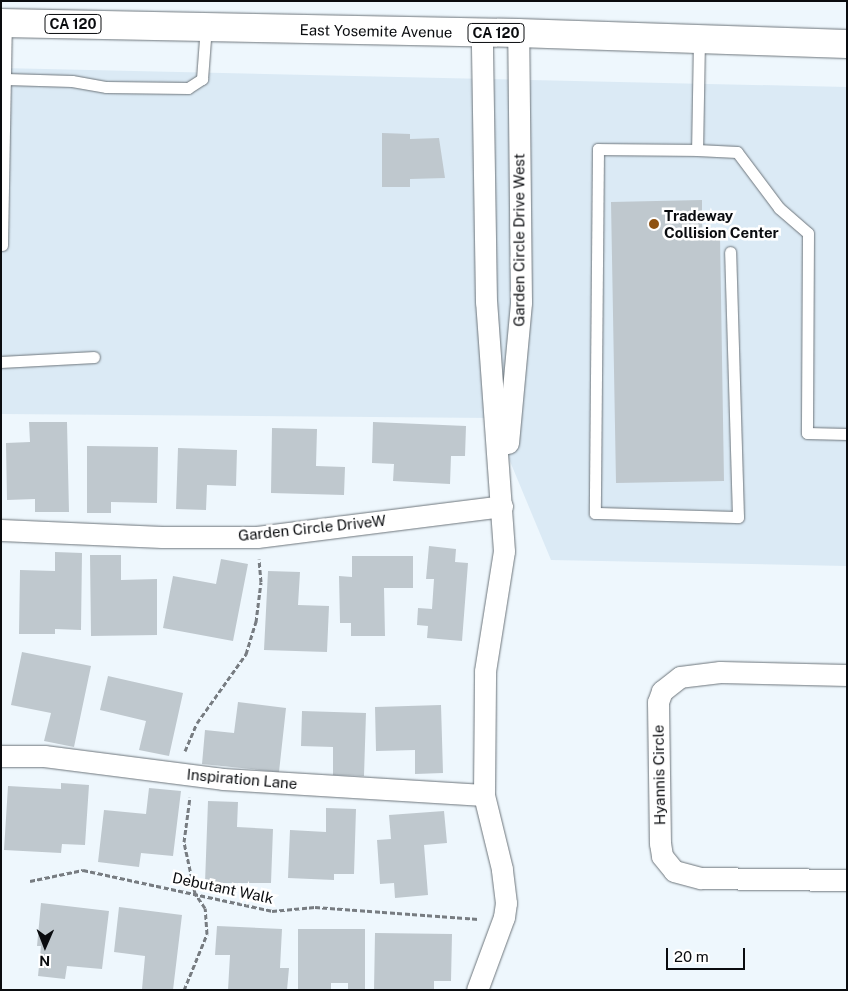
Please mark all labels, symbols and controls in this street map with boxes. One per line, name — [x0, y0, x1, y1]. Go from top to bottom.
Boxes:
road number: CA 120 — [44, 12, 102, 36]
street label: East Yosemite Avenue — [299, 21, 453, 41]
road number: CA 120 — [467, 22, 525, 44]
street label: Garden Circle Drive West — [510, 153, 528, 327]
place label: Tradeway Collision Center — [664, 206, 779, 241]
marker: Tradeway Collision Center — [648, 218, 660, 230]
street label: Garden Circle DriveW — [237, 511, 387, 545]
street label: Hyannis Circle — [649, 725, 669, 825]
street label: Inspiration Lane — [186, 765, 298, 793]
street label: Debutant Walk — [171, 868, 275, 908]
north arrow — [20, 921, 70, 971]
scale bar — [668, 938, 747, 970]
text: 20 m — [674, 948, 709, 965]
text: N — [39, 953, 50, 969]

